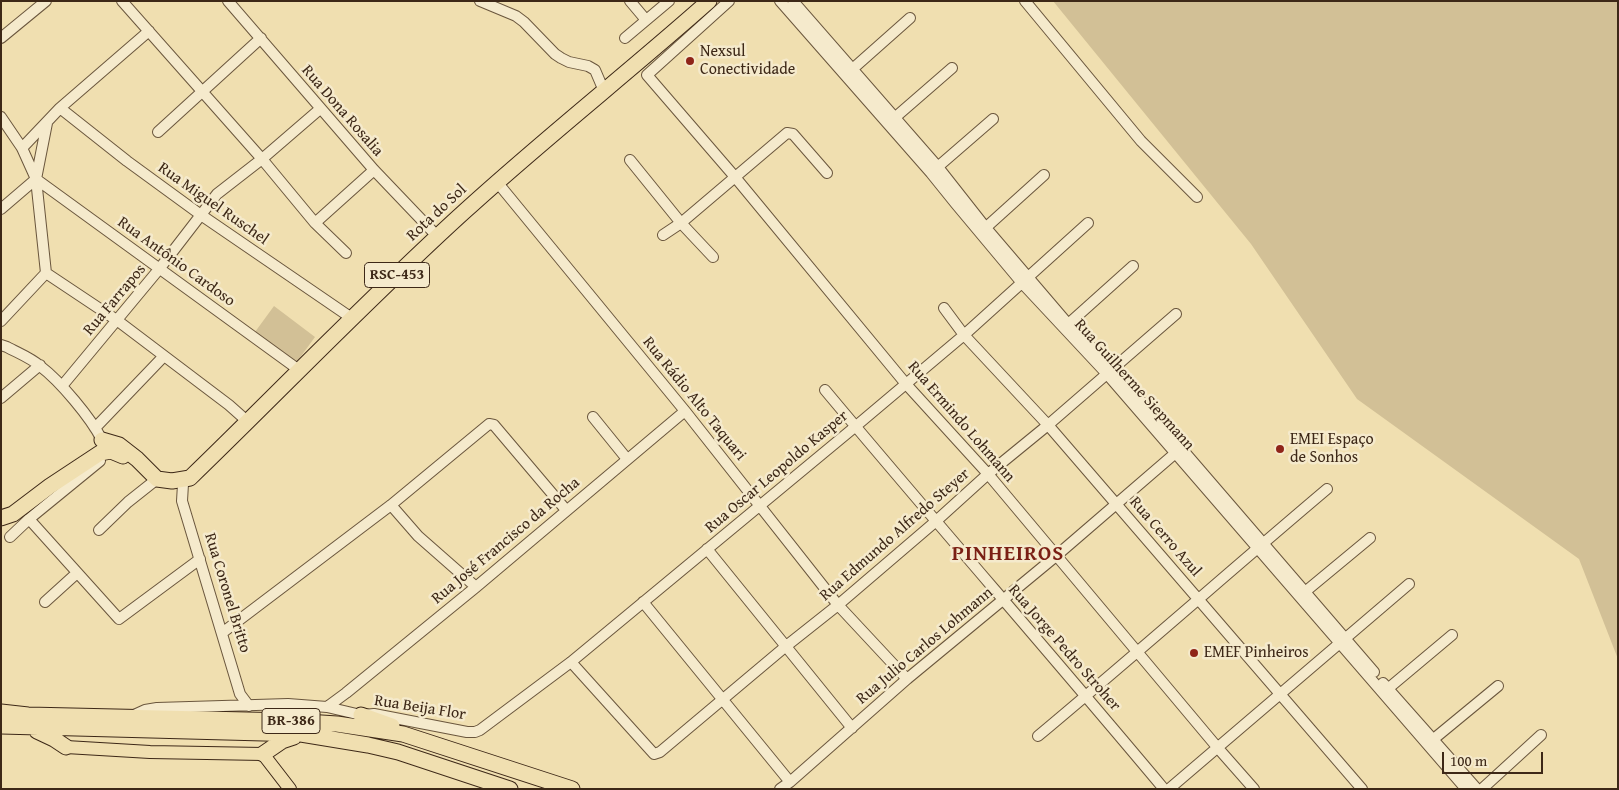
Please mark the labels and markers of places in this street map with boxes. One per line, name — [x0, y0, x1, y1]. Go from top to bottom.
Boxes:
place label: Nexsul Conectividade — [700, 42, 795, 80]
marker: Nexsul Conectividade — [684, 55, 696, 67]
place label: EMEI Espaço de Sonhos — [1290, 430, 1374, 468]
marker: EMEI Espaço de Sonhos — [1274, 443, 1286, 455]
place label: EMEF Pinheiros — [1204, 643, 1309, 663]
marker: EMEF Pinheiros — [1188, 647, 1200, 659]

